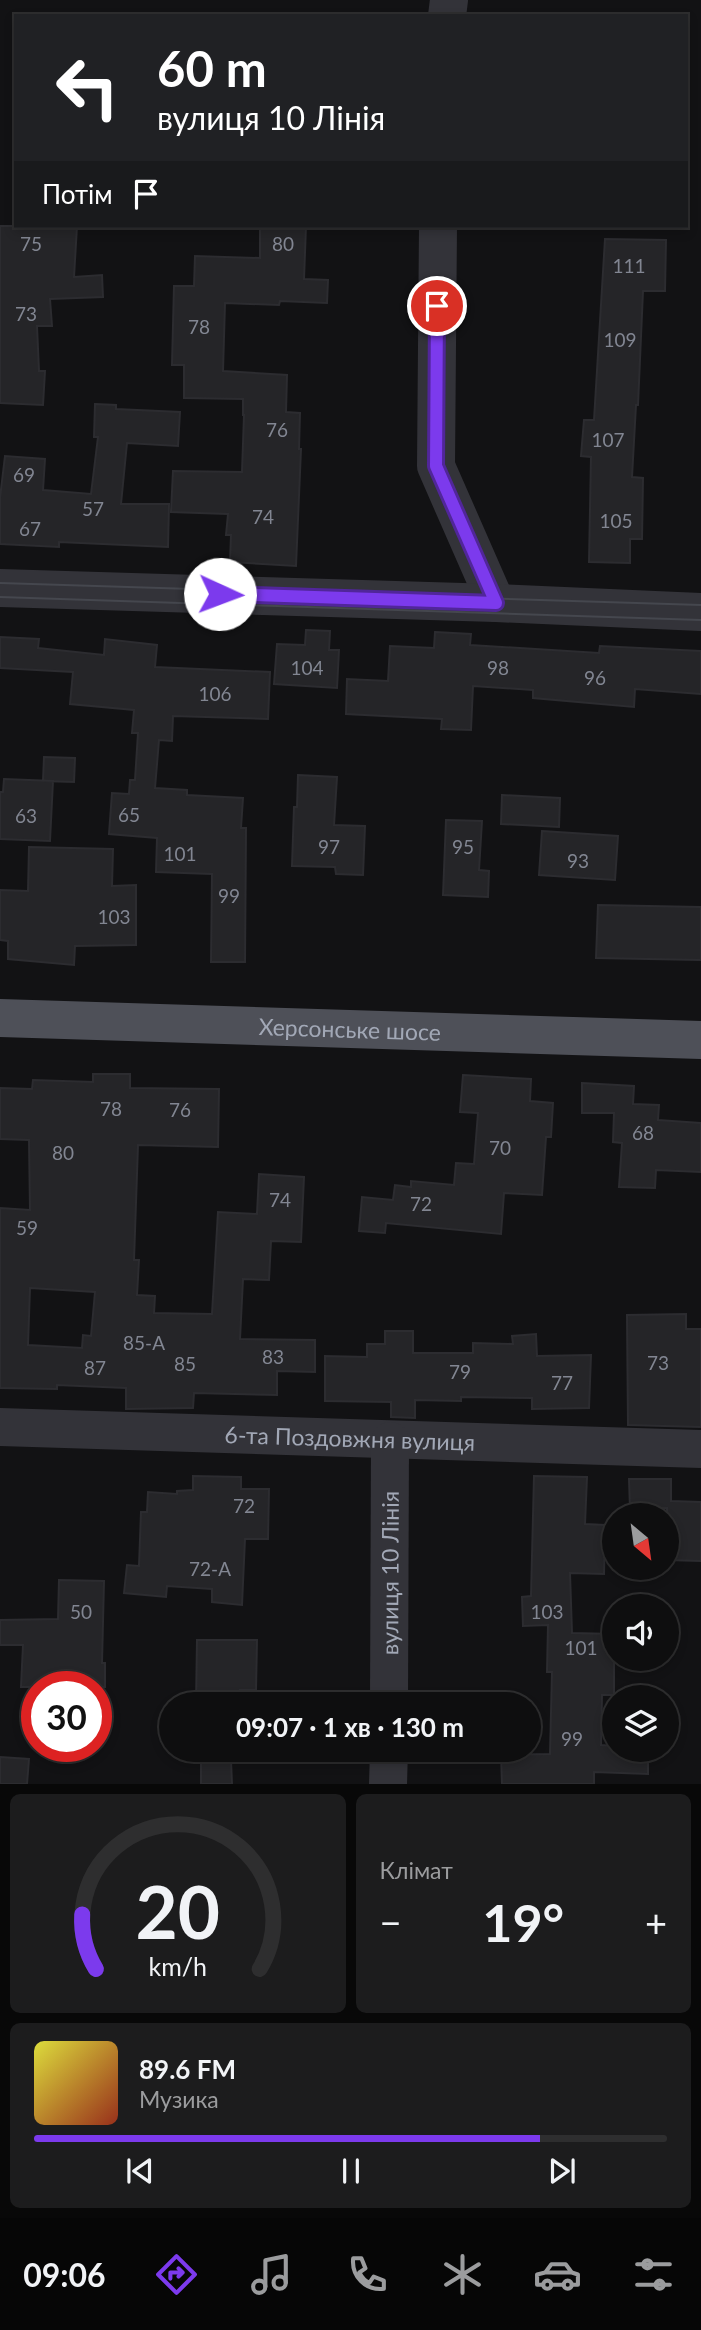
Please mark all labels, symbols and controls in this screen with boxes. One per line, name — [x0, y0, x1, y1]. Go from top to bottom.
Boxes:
text: 60 m — [157, 39, 267, 97]
icon: left — [42, 42, 133, 133]
text: вулиця 10 Лінія — [157, 98, 385, 137]
icon: arrive — [127, 175, 165, 213]
text: Потім — [42, 178, 113, 210]
house number: 75 — [20, 232, 42, 255]
house number: 80 — [272, 232, 294, 255]
house number: 111 — [612, 254, 646, 277]
pin — [407, 276, 467, 336]
icon: arrive — [418, 287, 456, 325]
house number: 73 — [15, 302, 37, 325]
house number: 78 — [188, 315, 210, 338]
house number: 109 — [603, 328, 637, 351]
house number: 76 — [266, 418, 288, 441]
house number: 107 — [591, 428, 625, 451]
house number: 69 — [13, 463, 35, 486]
house number: 57 — [82, 497, 104, 520]
house number: 74 — [252, 505, 274, 528]
house number: 105 — [599, 509, 633, 532]
house number: 67 — [19, 517, 41, 540]
position arrow — [183, 557, 257, 631]
house number: 104 — [290, 656, 324, 679]
house number: 98 — [487, 656, 509, 679]
house number: 96 — [584, 666, 606, 689]
house number: 106 — [198, 682, 232, 705]
house number: 65 — [118, 803, 140, 826]
house number: 63 — [15, 804, 37, 827]
house number: 97 — [318, 835, 340, 858]
house number: 95 — [452, 835, 474, 858]
house number: 101 — [163, 842, 197, 865]
house number: 93 — [567, 849, 589, 872]
house number: 99 — [218, 884, 240, 907]
house number: 103 — [97, 905, 131, 928]
street label: Херсонське шосе — [258, 1012, 441, 1046]
house number: 78 — [100, 1097, 122, 1120]
house number: 76 — [169, 1098, 191, 1121]
house number: 68 — [632, 1121, 654, 1144]
house number: 70 — [489, 1136, 511, 1159]
house number: 80 — [52, 1141, 74, 1164]
house number: 74 — [269, 1188, 291, 1211]
house number: 72 — [410, 1192, 432, 1215]
house number: 59 — [16, 1216, 38, 1239]
house number: 85-А — [123, 1331, 165, 1354]
house number: 83 — [262, 1345, 284, 1368]
house number: 73 — [647, 1351, 669, 1374]
house number: 85 — [174, 1352, 196, 1375]
house number: 87 — [84, 1356, 106, 1379]
house number: 79 — [449, 1360, 471, 1383]
house number: 77 — [551, 1371, 573, 1394]
street label: 6-та Поздовжня вулиця — [224, 1420, 475, 1456]
street label: вулиця 10 Лінія — [375, 1491, 404, 1655]
house number: 72 — [233, 1494, 255, 1517]
north arrow — [602, 1503, 679, 1580]
map controls — [602, 1503, 679, 1762]
house number: 72-А — [189, 1557, 231, 1580]
button: sound — [602, 1594, 679, 1671]
house number: 50 — [70, 1600, 92, 1623]
house number: 103 — [530, 1600, 564, 1623]
house number: 101 — [564, 1636, 598, 1659]
speed limit sign: 30 — [21, 1671, 112, 1762]
button: layers — [602, 1685, 679, 1762]
text: 09:07 · 1 хв · 130 m — [236, 1711, 464, 1743]
house number: 99 — [561, 1727, 583, 1750]
text: Клімат — [380, 1856, 453, 1884]
text: 20 — [136, 1868, 220, 1956]
text: 19° — [482, 1891, 564, 1953]
text: − — [380, 1899, 402, 1945]
text: + — [645, 1899, 667, 1945]
text: km/h — [148, 1951, 207, 1981]
text: 89.6 FM — [139, 2053, 236, 2085]
text: Музика — [139, 2085, 219, 2113]
icon: previous — [121, 2152, 159, 2190]
icon: pause — [332, 2152, 370, 2190]
icon: next — [543, 2152, 581, 2190]
icon: directions — [152, 2250, 201, 2299]
icon: music — [247, 2250, 296, 2299]
icon: phone — [343, 2250, 392, 2299]
icon: climate — [438, 2250, 487, 2299]
icon: car — [533, 2250, 582, 2299]
icon: filters — [629, 2250, 678, 2299]
text: 09:06 — [23, 2255, 106, 2294]

